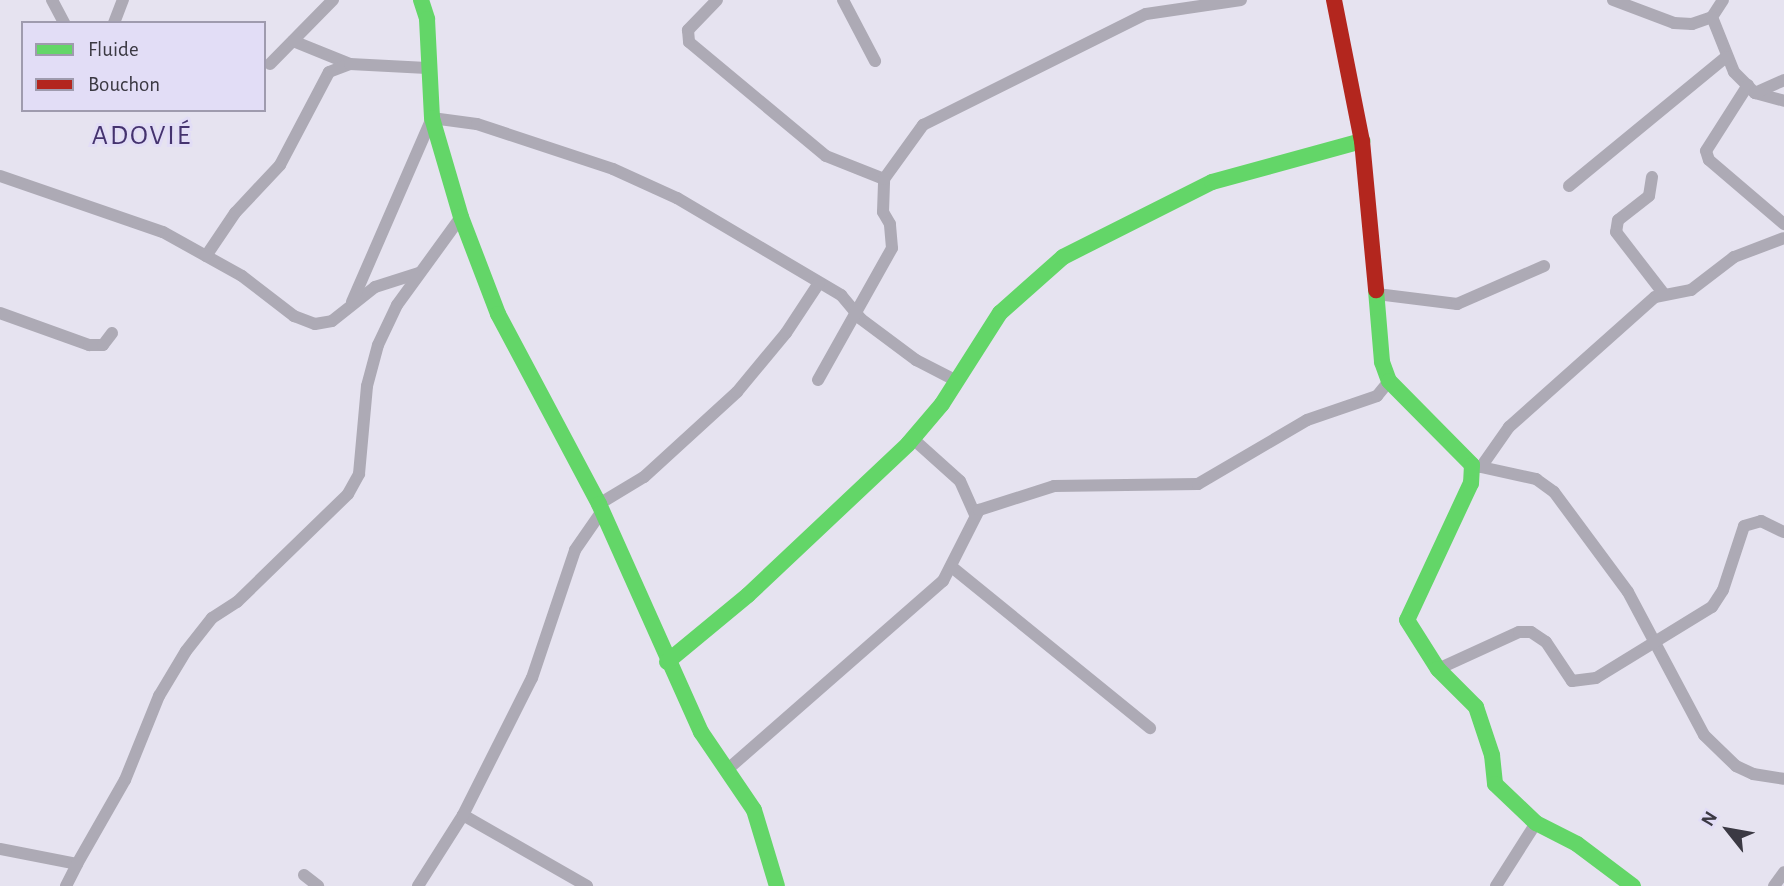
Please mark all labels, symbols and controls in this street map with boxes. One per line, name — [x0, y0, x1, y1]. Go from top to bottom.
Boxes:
legend — [21, 21, 266, 112]
text: Fluide — [88, 39, 139, 60]
text: Bouchon — [88, 74, 160, 95]
district label: ADOVIÉ — [93, 119, 191, 153]
north arrow — [1693, 795, 1763, 865]
text: N — [1698, 808, 1721, 829]

